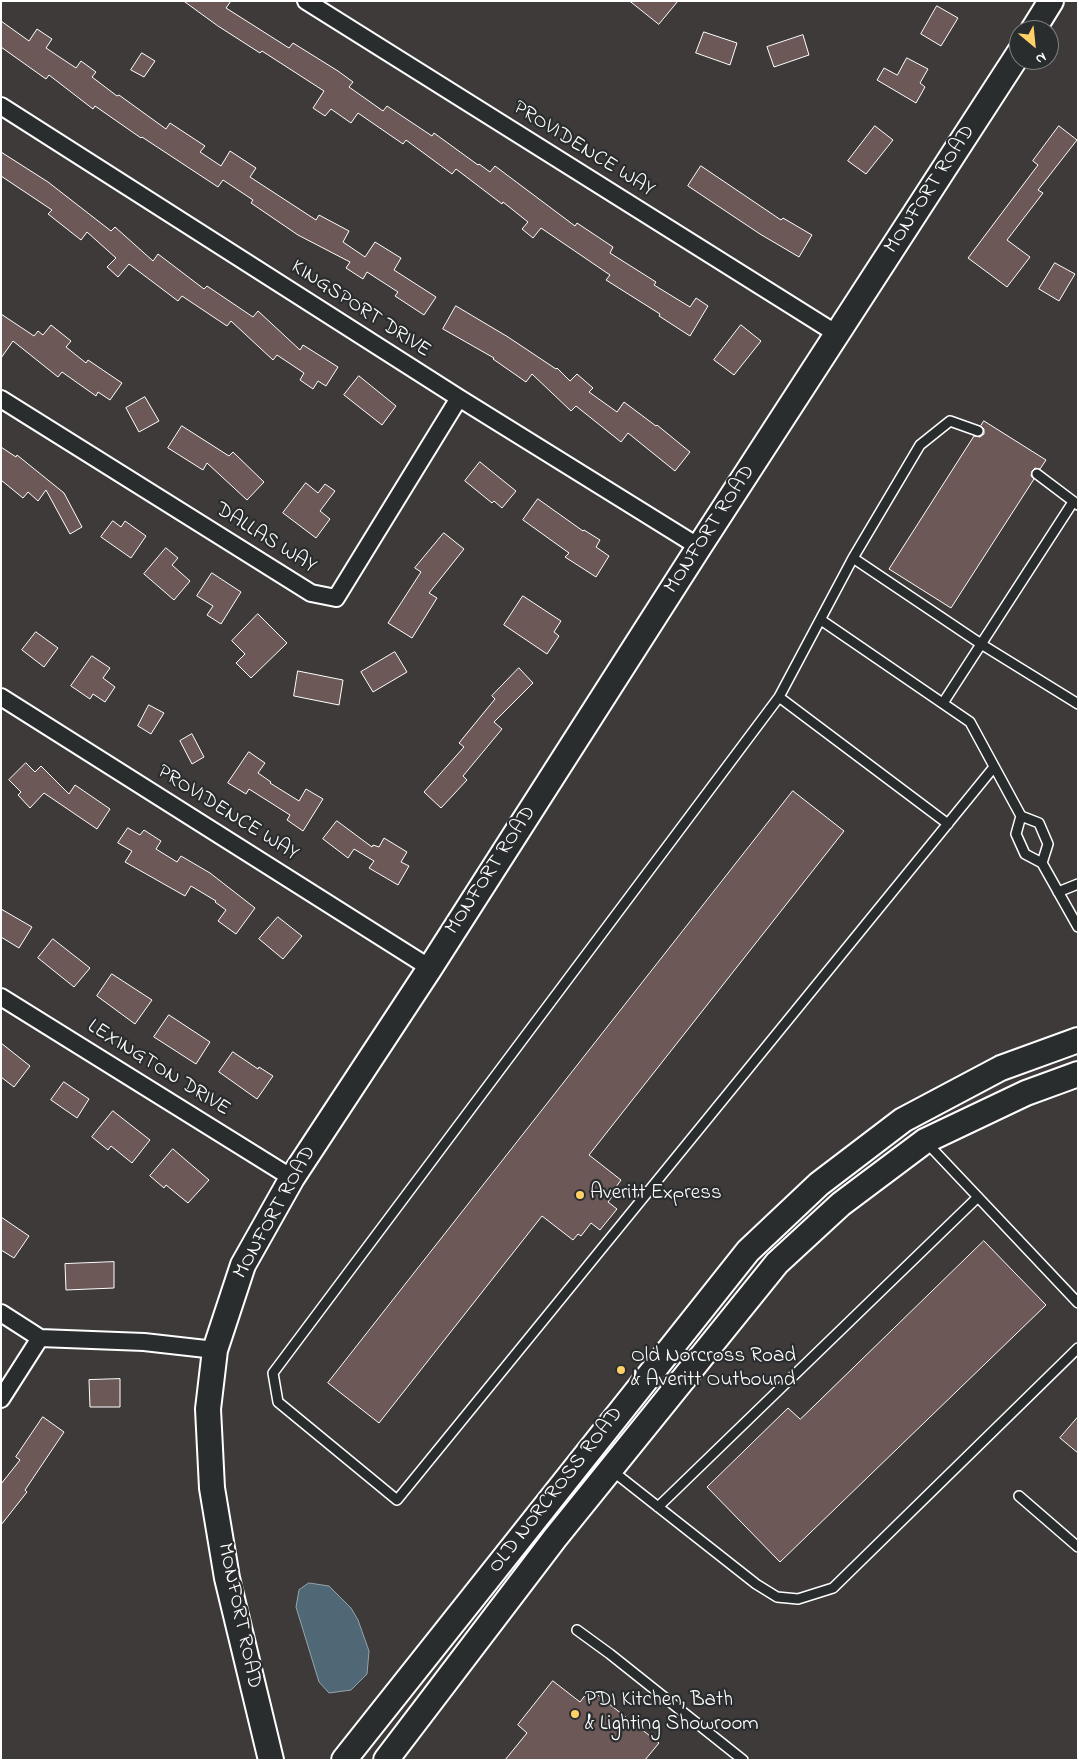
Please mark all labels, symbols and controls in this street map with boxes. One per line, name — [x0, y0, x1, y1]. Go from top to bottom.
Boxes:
north arrow — [1009, 20, 1059, 70]
text: N — [1032, 46, 1050, 69]
street label: PROVIDENCE WAY — [508, 96, 658, 204]
street label: MONFORT ROAD — [880, 121, 982, 259]
street label: KINGSPORT DRIVE — [285, 255, 435, 365]
street label: MONFORT ROAD — [660, 461, 762, 599]
street label: DALLAS WAY — [210, 498, 320, 580]
street label: PROVIDENCE WAY — [152, 760, 302, 868]
street label: MONFORT ROAD — [441, 802, 543, 940]
street label: LEXINGTON DRIVE — [82, 1015, 234, 1123]
street label: MONFORT ROAD — [229, 1142, 323, 1284]
place label: Averitt Express — [590, 1182, 722, 1208]
marker: Averitt Express — [574, 1189, 586, 1201]
place label: Old Norcross Road & Averitt Outbound — [631, 1345, 796, 1395]
marker: Old Norcross Road & Averitt Outbound — [615, 1364, 627, 1376]
street label: OLD NORCROSS ROAD — [484, 1403, 630, 1579]
street label: MONFORT ROAD — [210, 1541, 266, 1691]
place label: PDI Kitchen, Bath & Lighting Showroom — [585, 1689, 759, 1739]
marker: PDI Kitchen, Bath & Lighting Showroom — [569, 1708, 581, 1720]

